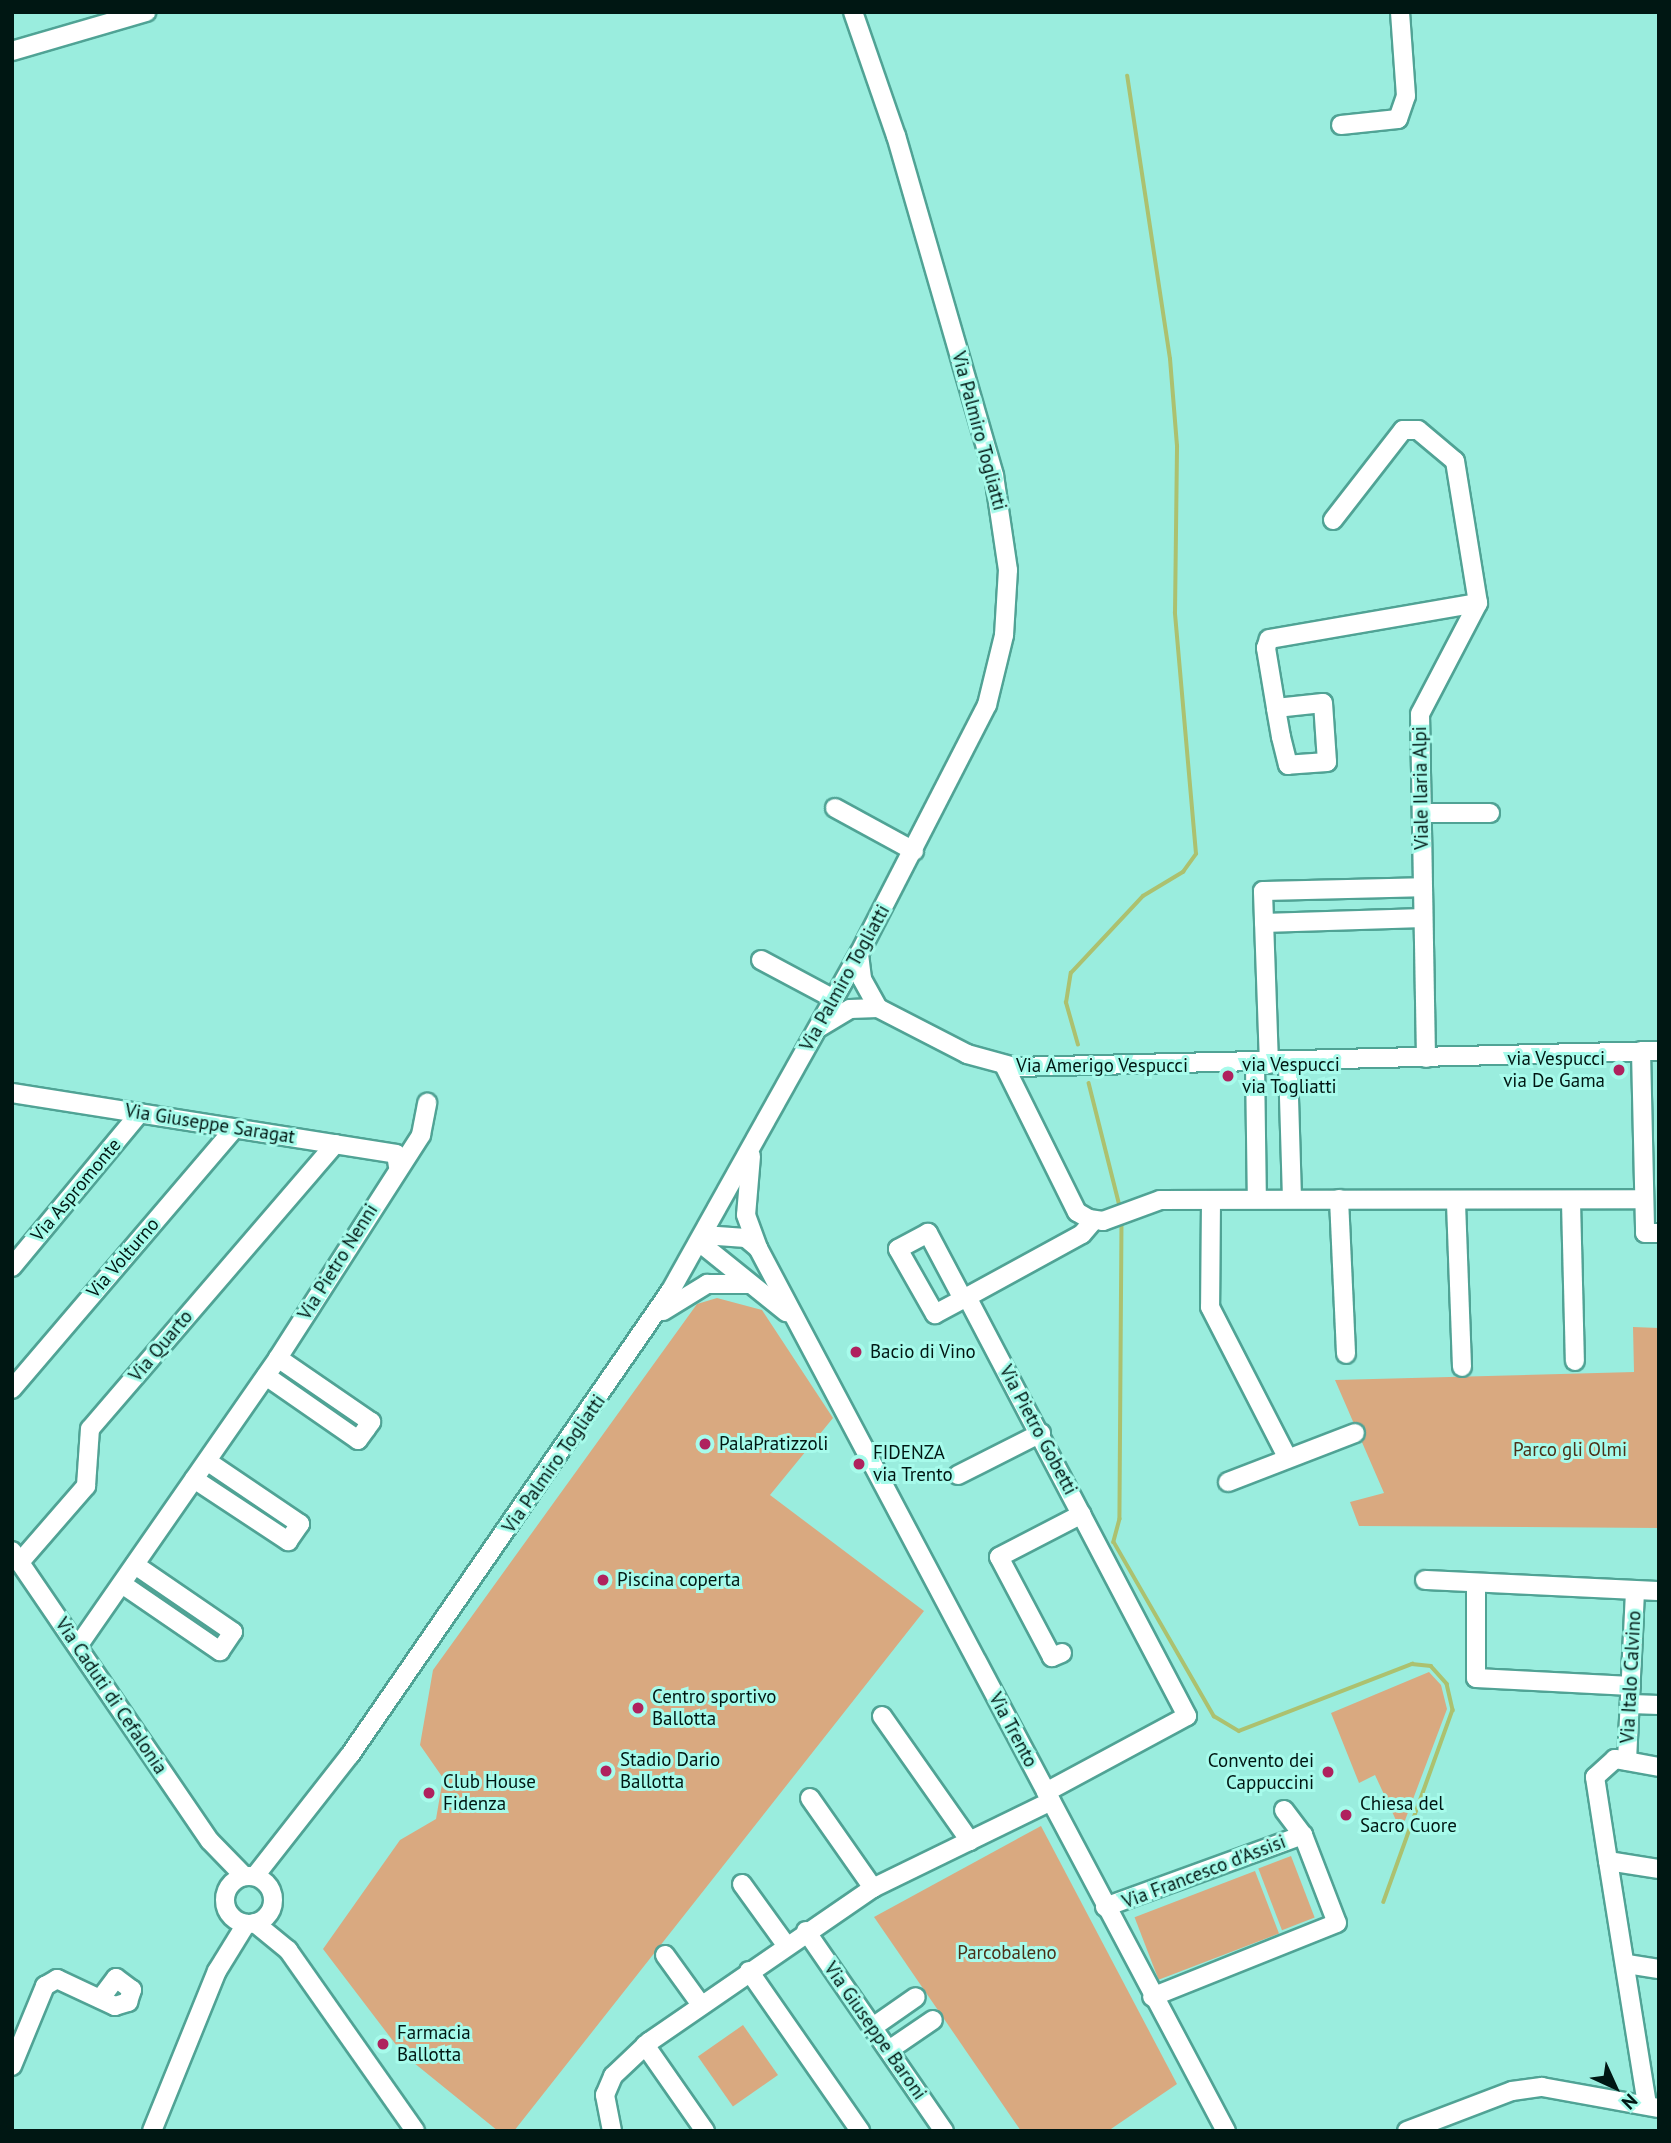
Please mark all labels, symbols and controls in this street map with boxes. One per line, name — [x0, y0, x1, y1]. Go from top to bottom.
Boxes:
street label: Via Palmiro Togliatti — [947, 349, 1011, 513]
street label: Viale Ilaria Alpi — [1409, 726, 1433, 850]
street label: Via Palmiro Togliatti — [795, 901, 895, 1055]
place label: via Vespucci via De Gama — [1503, 1048, 1605, 1092]
place label: via Vespucci via Togliatti — [1242, 1054, 1340, 1098]
street label: Via Amerigo Vespucci — [1015, 1055, 1189, 1077]
marker: via Vespucci via De Gama — [1611, 1062, 1627, 1078]
marker: via Vespucci via Togliatti — [1220, 1068, 1236, 1084]
street label: Via Giuseppe Saragat — [123, 1099, 297, 1149]
street label: Via Aspromonte — [26, 1134, 126, 1246]
street label: Via Pietro Nenni — [293, 1200, 383, 1324]
street label: Via Volturno — [82, 1213, 164, 1303]
street label: Via Quarto — [124, 1306, 198, 1386]
place label: Bacio di Vino — [870, 1341, 976, 1363]
marker: Bacio di Vino — [848, 1344, 864, 1360]
street label: Via Pietro Gobetti — [994, 1361, 1082, 1499]
street label: Via Palmiro Togliatti — [498, 1390, 610, 1538]
place label: PalaPratizzoli — [719, 1433, 828, 1455]
marker: PalaPratizzoli — [697, 1436, 713, 1452]
park label: Parco gli Olmi — [1513, 1439, 1627, 1461]
place label: FIDENZA via Trento — [873, 1442, 953, 1486]
marker: FIDENZA via Trento — [851, 1456, 867, 1472]
place label: Piscina coperta — [617, 1569, 740, 1591]
marker: Piscina coperta — [595, 1572, 611, 1588]
street label: Via Italo Calvino — [1616, 1610, 1646, 1744]
street label: Via Caduti di Cefalonia — [50, 1613, 172, 1779]
place label: Centro sportivo Ballotta — [652, 1686, 777, 1730]
street label: Via Trento — [984, 1689, 1042, 1771]
marker: Centro sportivo Ballotta — [630, 1700, 646, 1716]
place label: Stadio Dario Ballotta — [620, 1749, 720, 1793]
place label: Convento dei Cappuccini — [1208, 1750, 1314, 1794]
marker: Stadio Dario Ballotta — [598, 1763, 614, 1779]
marker: Convento dei Cappuccini — [1320, 1764, 1336, 1780]
place label: Club House Fidenza — [443, 1771, 536, 1815]
marker: Club House Fidenza — [421, 1785, 437, 1801]
place label: Chiesa del Sacro Cuore — [1360, 1793, 1457, 1837]
marker: Chiesa del Sacro Cuore — [1338, 1807, 1354, 1823]
street label: Via Francesco d'Assisi — [1119, 1830, 1289, 1914]
park label: Parcobaleno — [957, 1942, 1057, 1964]
street label: Via Giuseppe Baroni — [819, 1958, 931, 2104]
place label: Farmacia Ballotta — [397, 2022, 471, 2066]
marker: Farmacia Ballotta — [375, 2036, 391, 2052]
north arrow — [1580, 2052, 1650, 2122]
text: N — [1617, 2089, 1643, 2115]

